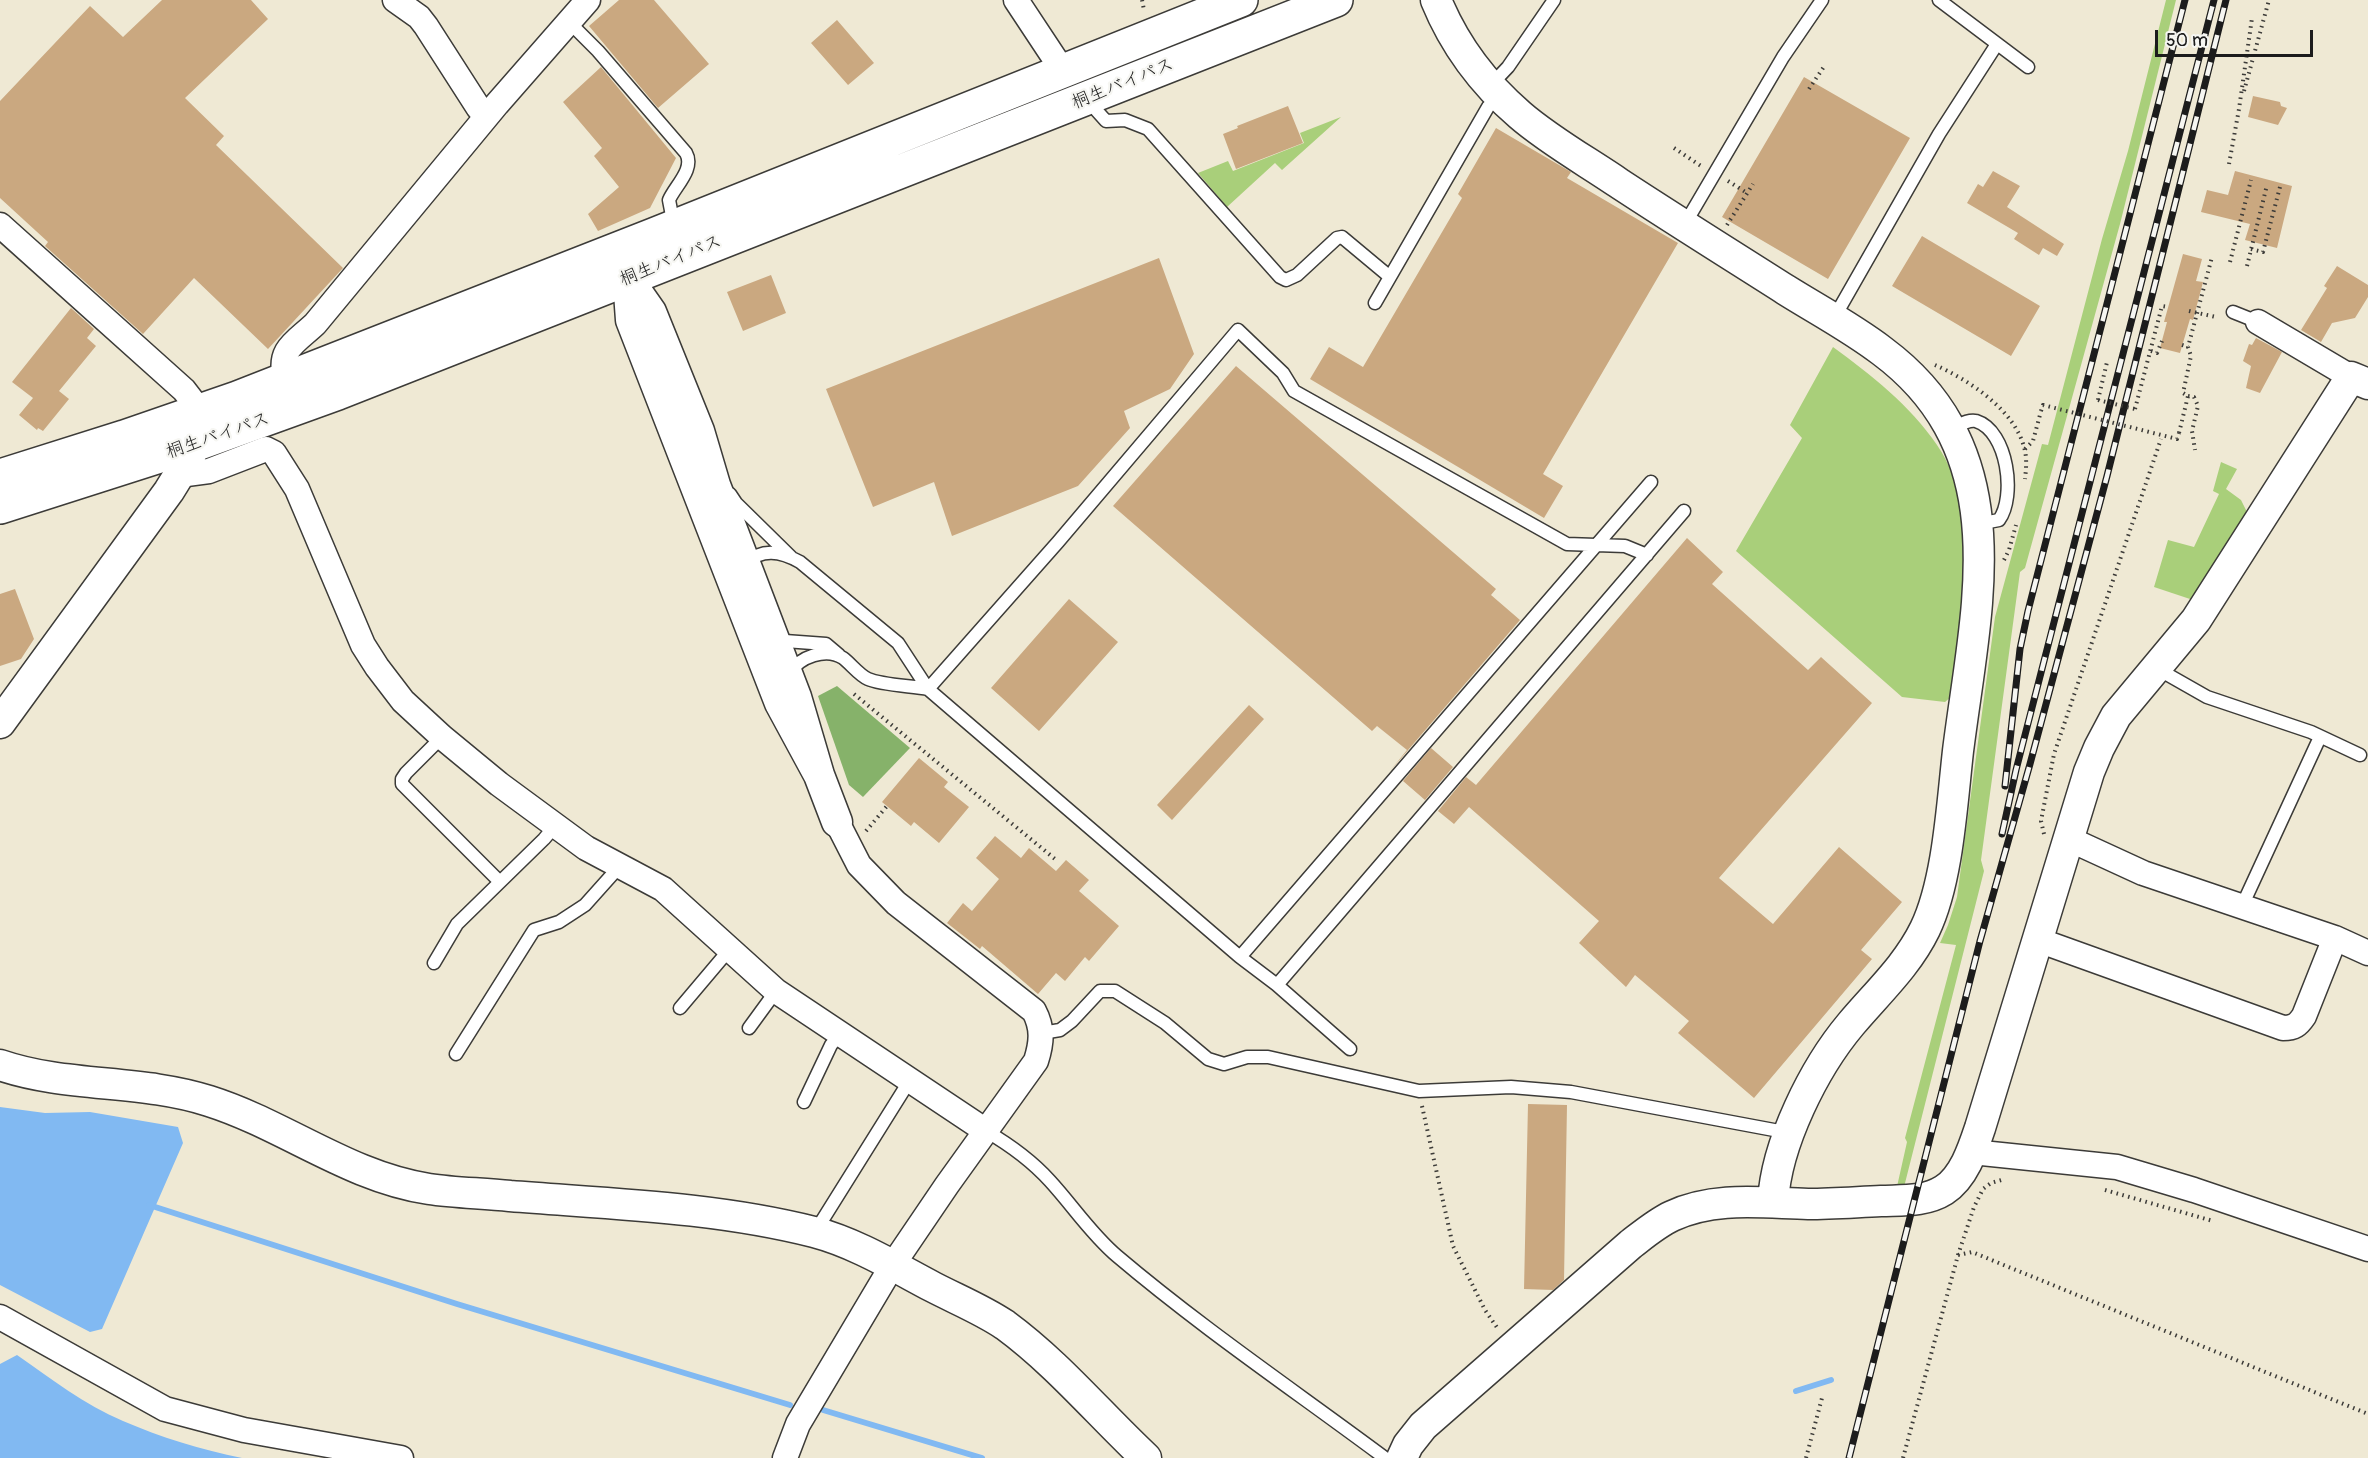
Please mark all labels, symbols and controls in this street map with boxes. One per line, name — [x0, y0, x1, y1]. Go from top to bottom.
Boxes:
scale bar — [2158, 18, 2316, 56]
text: 50 m — [2166, 29, 2208, 52]
street label: 桐生バイパス — [1069, 54, 1177, 114]
street label: 桐生バイパス — [617, 231, 725, 291]
street label: 桐生バイパス — [163, 408, 273, 464]

